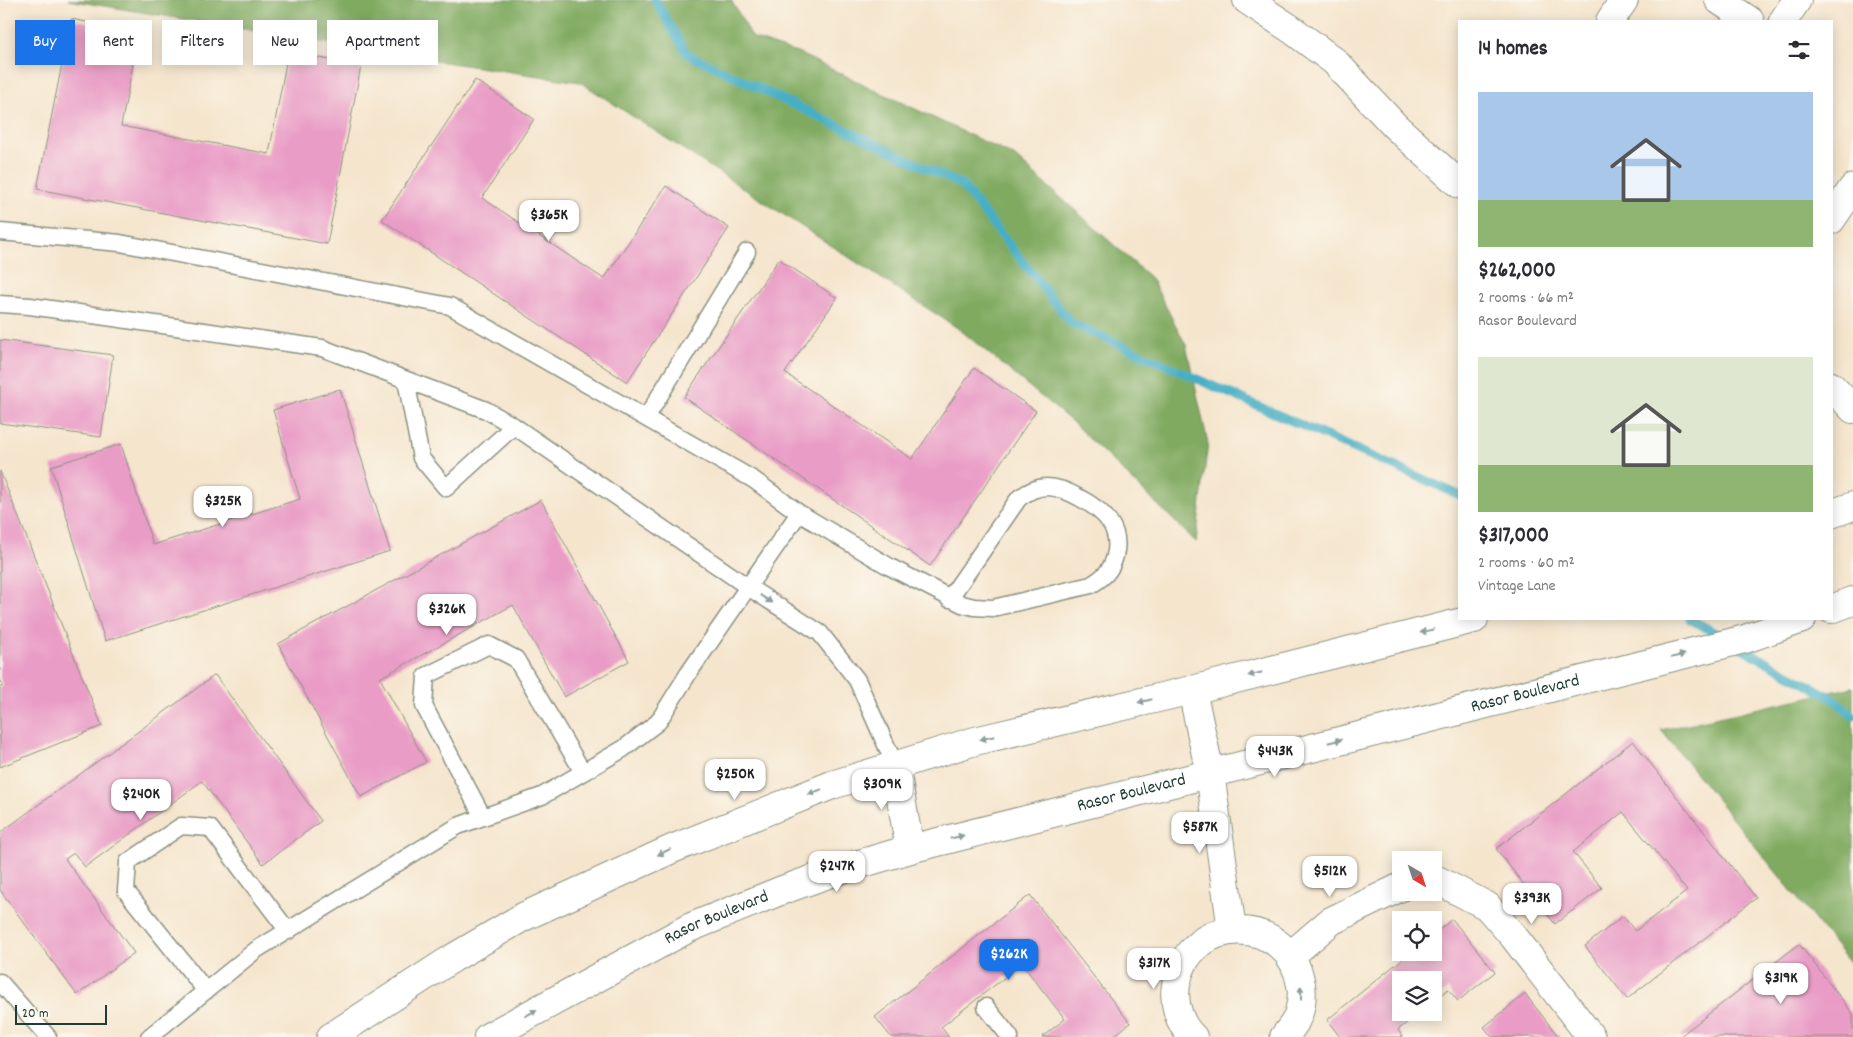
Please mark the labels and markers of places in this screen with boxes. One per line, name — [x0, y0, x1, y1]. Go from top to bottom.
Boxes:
pin: $365K — [514, 200, 584, 242]
pin: $325K — [188, 486, 258, 528]
pin: $326K — [412, 594, 482, 636]
pin: $443K — [1240, 736, 1310, 778]
pin: $250K — [700, 758, 770, 801]
pin: $309K — [847, 768, 917, 811]
pin: $240K — [106, 778, 176, 821]
pin: $587K — [1165, 812, 1235, 854]
pin: $247K — [802, 850, 872, 893]
pin: $512K — [1295, 856, 1365, 898]
pin: $393K — [1497, 882, 1567, 925]
pin: $262K — [974, 938, 1044, 981]
pin: $317K — [1119, 948, 1189, 990]
pin: $319K — [1746, 962, 1816, 1005]

